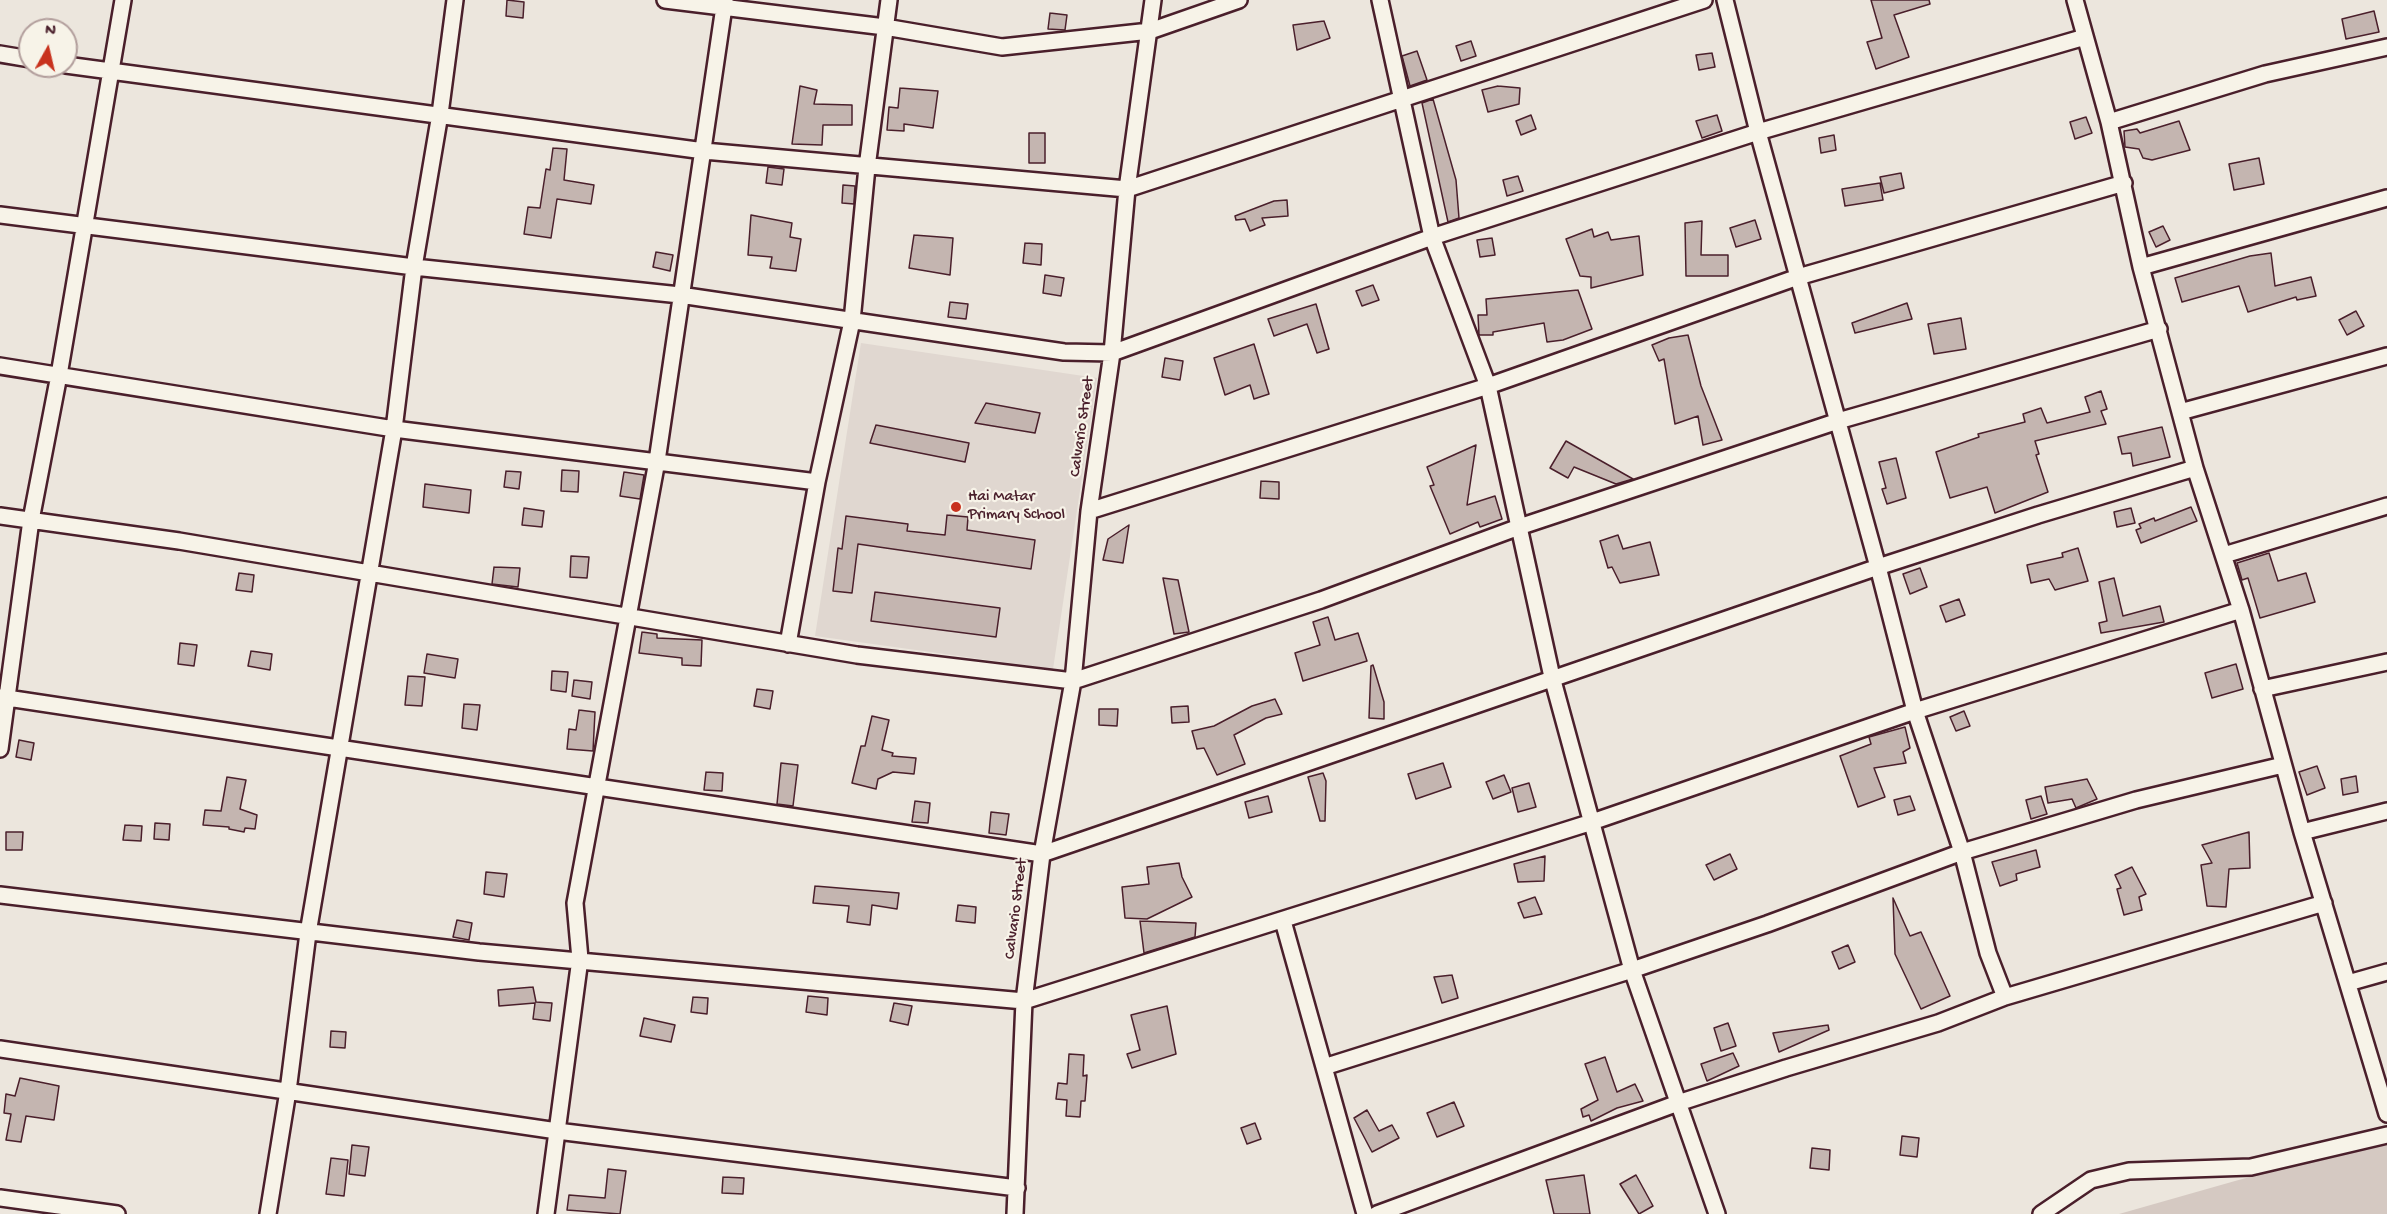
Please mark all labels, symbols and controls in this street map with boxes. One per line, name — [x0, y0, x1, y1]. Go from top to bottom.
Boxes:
north arrow — [18, 18, 78, 78]
text: N — [44, 22, 57, 42]
street label: Calvario Street — [1066, 376, 1100, 478]
place label: Hai Matar Primary School — [968, 488, 1065, 526]
marker: Hai Matar Primary School — [949, 500, 963, 514]
street label: Calvario Street — [1001, 858, 1033, 960]

